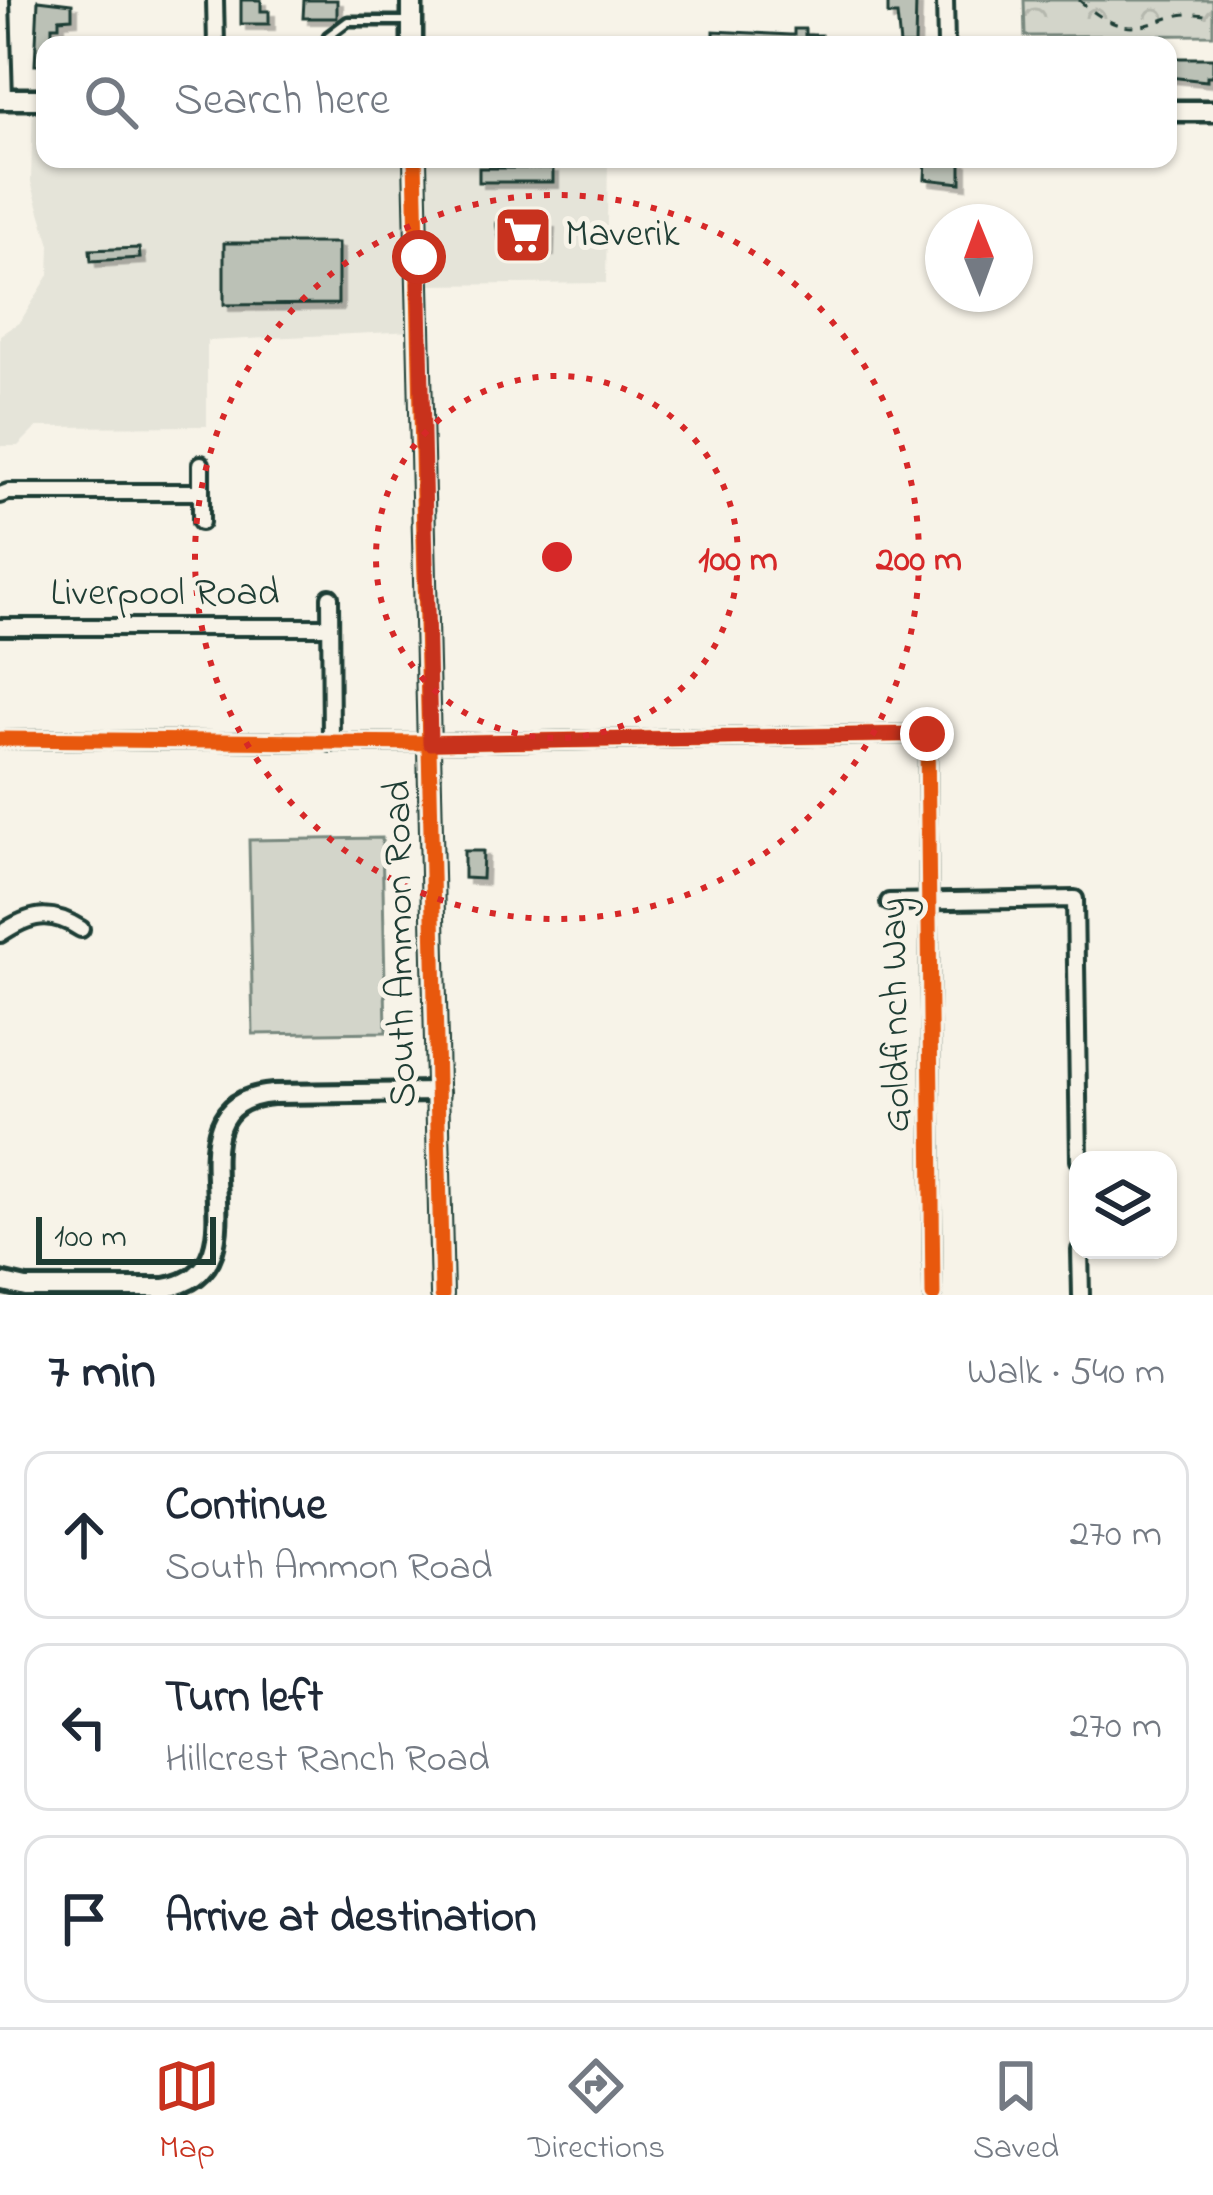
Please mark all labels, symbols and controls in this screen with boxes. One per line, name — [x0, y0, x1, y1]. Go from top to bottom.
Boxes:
search box — [36, 36, 1177, 168]
icon: search — [78, 69, 144, 135]
text: Search here — [174, 69, 390, 135]
supermarket icon: Maverik — [492, 204, 554, 266]
north arrow — [925, 204, 1033, 312]
place label: Maverik — [565, 207, 681, 264]
route start — [392, 230, 446, 284]
text: 100 m — [698, 535, 778, 588]
text: 200 m — [875, 535, 962, 588]
centre of rings — [536, 536, 578, 578]
street label: Liverpool Road — [51, 566, 280, 623]
route end — [900, 707, 954, 761]
street label: South Ammon Road — [371, 780, 433, 1108]
street label: Goldfinch Way — [866, 897, 928, 1133]
map controls — [1069, 1151, 1177, 1259]
button: layers — [1069, 1151, 1177, 1259]
scale bar — [36, 1211, 216, 1264]
text: 100 m — [54, 1214, 127, 1262]
text: 7 min — [48, 1336, 156, 1411]
text: Walk · 540 m — [967, 1345, 1165, 1402]
text: Continue — [165, 1474, 326, 1540]
icon: ahead — [51, 1502, 117, 1568]
text: 270 m — [1070, 1507, 1162, 1564]
text: South Ammon Road — [165, 1540, 493, 1597]
text: Turn left — [165, 1666, 323, 1732]
icon: left — [51, 1694, 117, 1760]
text: 270 m — [1070, 1699, 1162, 1756]
text: Hillcrest Ranch Road — [165, 1732, 490, 1789]
icon: arrive — [51, 1886, 117, 1952]
text: Arrive at destination — [165, 1886, 536, 1952]
tab: Map — [154, 2053, 220, 2173]
tab: Directions — [528, 2053, 665, 2173]
tab: Saved — [973, 2053, 1059, 2173]

